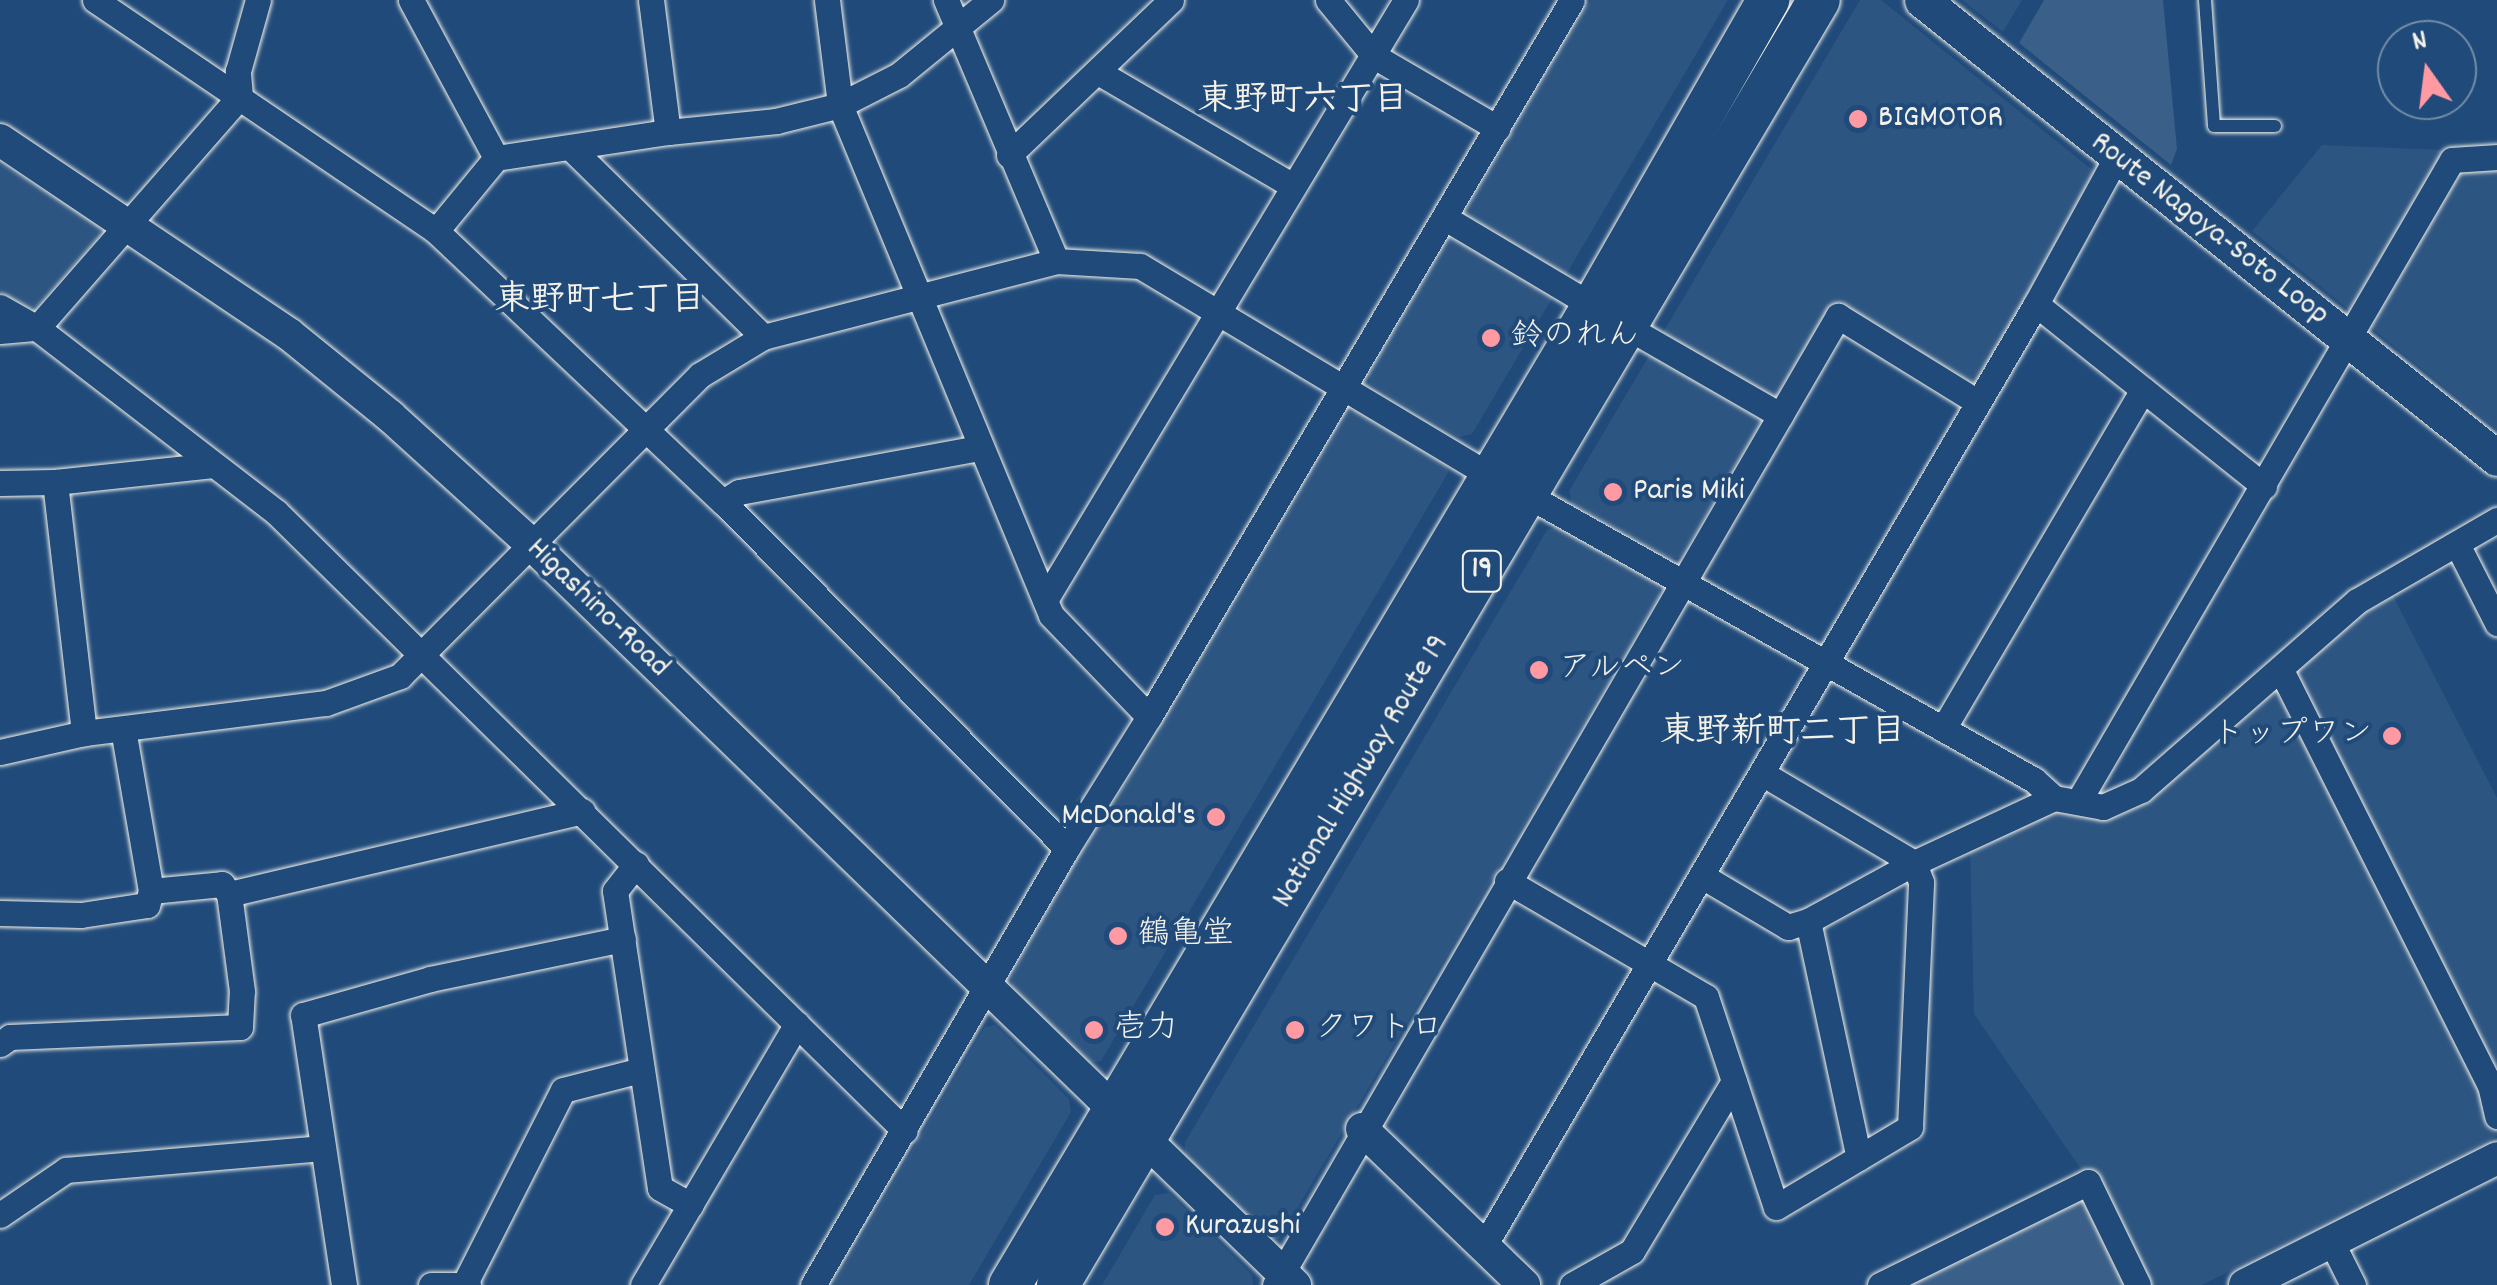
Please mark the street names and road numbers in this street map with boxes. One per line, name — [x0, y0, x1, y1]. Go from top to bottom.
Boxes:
street label: Route Nagoya-Soto Loop — [2082, 125, 2336, 335]
street label: Higashino-Road — [517, 531, 677, 687]
road number: 19 — [1460, 546, 1504, 596]
street label: National Highway Route 19 — [1265, 628, 1459, 916]

